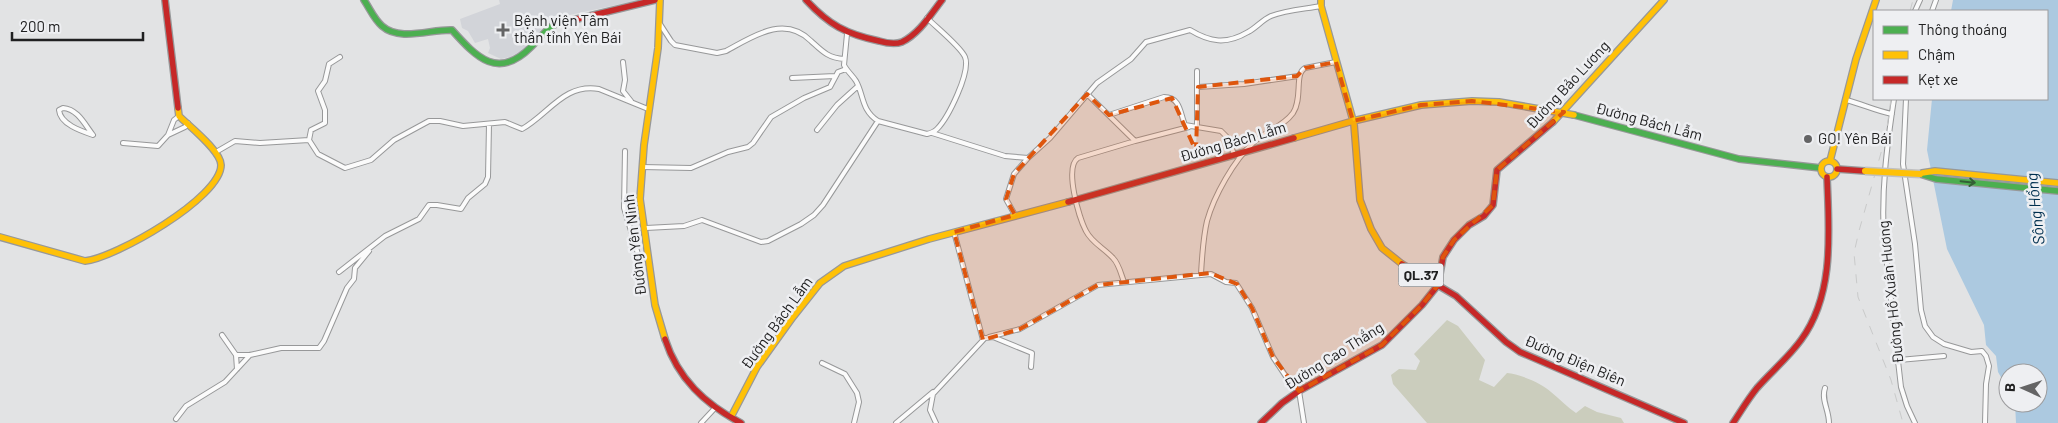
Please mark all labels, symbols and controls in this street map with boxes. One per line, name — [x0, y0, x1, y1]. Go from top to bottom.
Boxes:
scale bar — [12, 10, 144, 42]
legend — [1873, 10, 2048, 100]
place label: Bệnh viện Tâm thần tỉnh Yên Bái — [514, 11, 622, 46]
text: 200 m — [20, 17, 60, 35]
text: Thông thoáng — [1918, 20, 2007, 38]
marker: Bệnh viện Tâm thần tỉnh Yên Bái — [496, 23, 510, 37]
street label: Đường Bảo Lương — [1522, 36, 1613, 132]
text: Chậm — [1918, 45, 1955, 63]
text: Kẹt xe — [1918, 70, 1958, 88]
street label: Đường Bách Lẫm — [1594, 98, 1705, 144]
street label: Đường Bách Lẫm — [1178, 117, 1288, 165]
place label: GO! Yên Bái — [1818, 129, 1892, 147]
marker: GO! Yên Bái — [1802, 133, 1814, 145]
water label: Sông Hồng — [2021, 172, 2048, 246]
one-way arrow — [1960, 177, 1976, 187]
street label: Đường Yên Ninh — [619, 193, 649, 297]
street label: Đường Hồ Xuân Hương — [1874, 220, 1906, 365]
road number: QL.37 — [1398, 264, 1444, 286]
street label: Đường Bách Lẫm — [737, 273, 816, 372]
street label: Đường Cao Thắng — [1281, 317, 1386, 393]
street label: Đường Điện Biên — [1522, 331, 1628, 389]
north arrow — [1998, 363, 2048, 413]
text: B — [2001, 383, 2018, 392]

